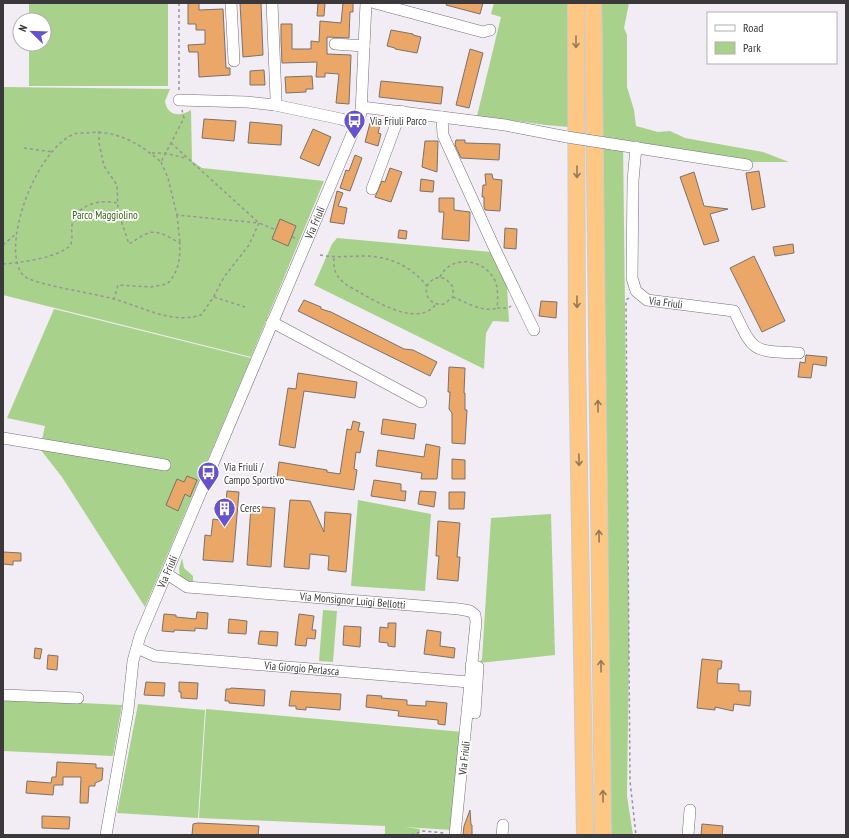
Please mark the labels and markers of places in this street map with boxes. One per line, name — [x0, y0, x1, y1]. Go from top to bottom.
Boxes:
bus stop icon: Via Friuli Parco — [342, 108, 368, 141]
place label: Via Friuli Parco — [369, 114, 427, 128]
bus stop icon: Via Friuli / Campo Sportivo — [196, 460, 222, 493]
place label: Via Friuli / Campo Sportivo — [223, 460, 285, 487]
building icon: Ceres — [211, 495, 237, 528]
place label: Ceres — [240, 501, 261, 515]

